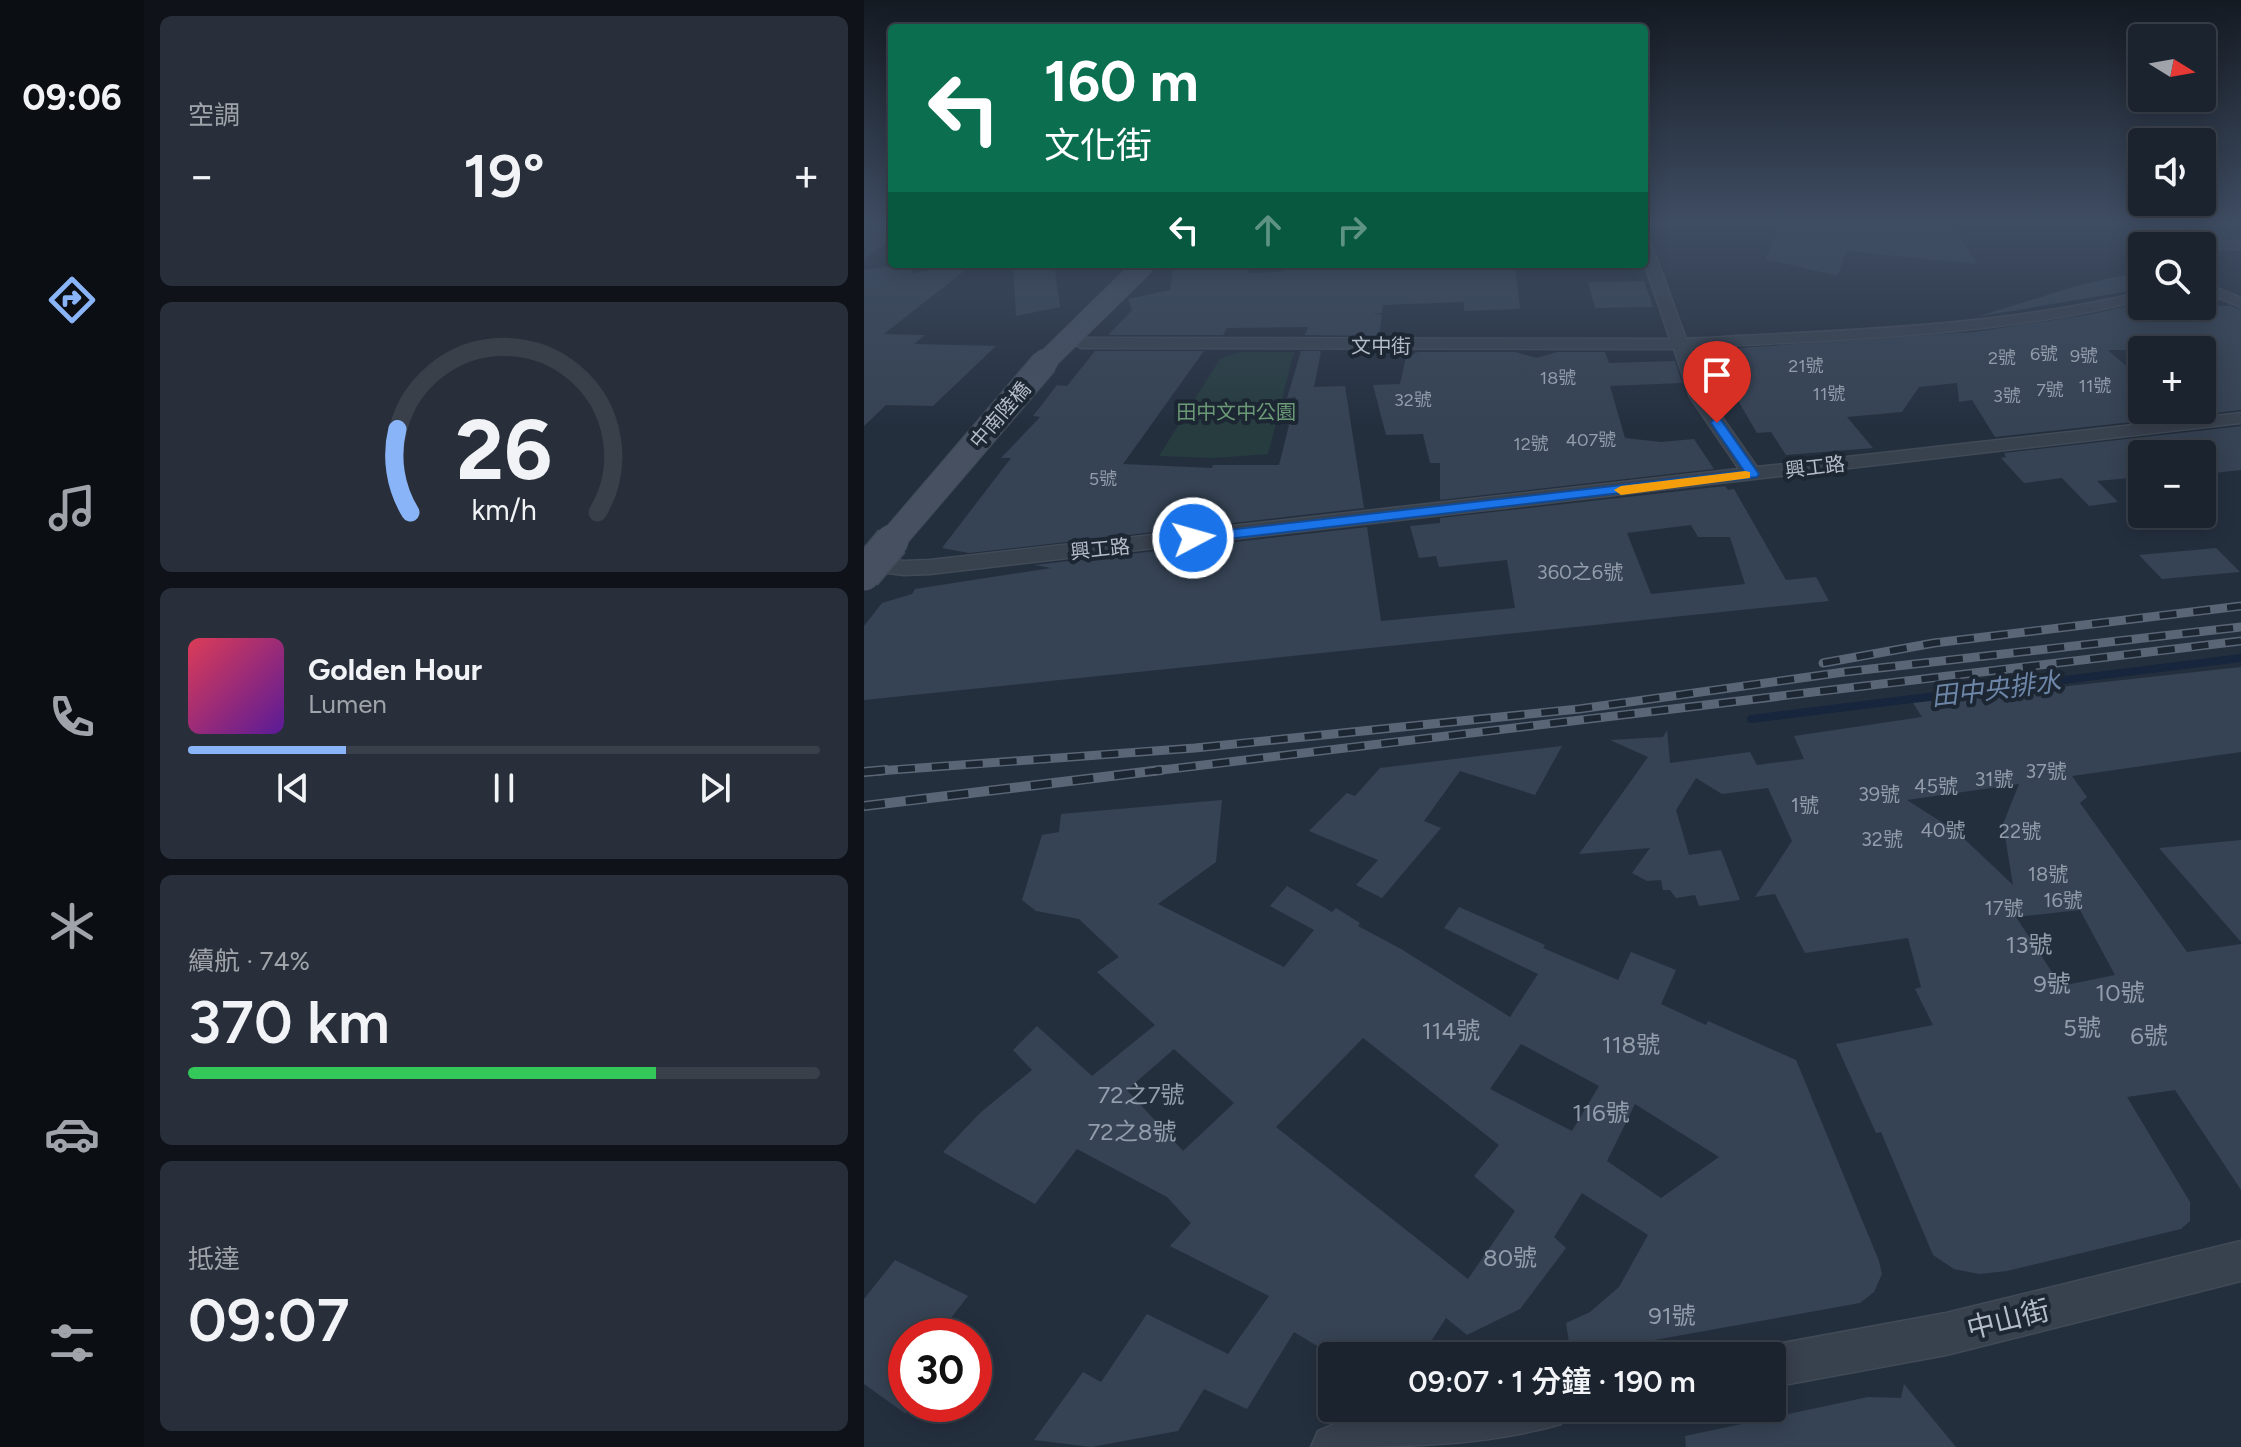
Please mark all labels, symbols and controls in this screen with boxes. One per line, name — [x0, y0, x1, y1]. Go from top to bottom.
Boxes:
north arrow — [2128, 24, 2216, 112]
map controls — [2128, 24, 2216, 528]
text: 160 m — [1044, 48, 1199, 115]
icon: left — [912, 56, 1016, 160]
text: 09:06 — [22, 76, 122, 119]
text: 空調 — [188, 99, 240, 131]
text: 文化街 — [1044, 124, 1152, 167]
button: sound — [2128, 128, 2216, 216]
text: 19° — [463, 140, 545, 212]
text: − — [188, 149, 215, 202]
text: + — [793, 149, 820, 202]
icon: left — [1162, 208, 1206, 252]
icon: ahead — [1246, 208, 1290, 252]
icon: right — [1330, 208, 1374, 252]
button: search — [2128, 232, 2216, 320]
icon: directions — [44, 272, 100, 328]
street label: 文中街 — [1351, 334, 1411, 358]
button: + — [2128, 336, 2216, 424]
pin — [1683, 341, 1751, 423]
house number: 6號 — [2030, 343, 2058, 365]
house number: 9號 — [2070, 345, 2098, 367]
house number: 2號 — [1988, 347, 2016, 369]
icon: arrive — [1695, 353, 1739, 397]
house number: 21號 — [1788, 355, 1824, 377]
house number: 18號 — [1540, 367, 1576, 389]
house number: 11號 — [2079, 375, 2111, 397]
street label: 中南陸橋 — [965, 377, 1035, 453]
house number: 7號 — [2036, 379, 2064, 401]
house number: 11號 — [1813, 383, 1845, 405]
house number: 3號 — [1993, 385, 2021, 407]
house number: 32號 — [1394, 389, 1432, 411]
text: 26 — [456, 400, 552, 500]
park label: 田中文中公園 — [1176, 400, 1296, 424]
house number: 407號 — [1566, 429, 1616, 451]
house number: 12號 — [1513, 433, 1549, 455]
button: − — [2128, 440, 2216, 528]
street label: 興工路 — [1784, 451, 1846, 483]
house number: 5號 — [1089, 468, 1117, 490]
icon: music — [44, 480, 100, 536]
text: km/h — [471, 493, 537, 527]
position arrow — [1151, 496, 1235, 580]
street label: 興工路 — [1069, 534, 1131, 564]
house number: 360之6號 — [1537, 560, 1623, 584]
text: Golden Hour — [308, 651, 482, 688]
water label: 田中央排水 — [1930, 665, 2063, 713]
text: Lumen — [308, 688, 387, 720]
icon: phone — [44, 689, 100, 745]
house number: 37號 — [2025, 759, 2067, 783]
icon: previous — [271, 766, 315, 810]
icon: pause — [482, 766, 526, 810]
icon: next — [693, 766, 737, 810]
house number: 31號 — [1974, 767, 2014, 791]
house number: 45號 — [1914, 774, 1958, 798]
house number: 39號 — [1858, 782, 1900, 806]
house number: 1號 — [1791, 793, 1819, 817]
house number: 40號 — [1920, 818, 1966, 842]
house number: 22號 — [1999, 819, 2041, 843]
house number: 32號 — [1861, 827, 1903, 851]
house number: 18號 — [2028, 862, 2068, 886]
house number: 16號 — [2043, 888, 2083, 912]
house number: 17號 — [1985, 896, 2024, 920]
icon: climate — [44, 898, 100, 954]
house number: 13號 — [2006, 930, 2052, 959]
text: 續航 · 74% — [188, 945, 310, 977]
house number: 9號 — [2033, 969, 2071, 998]
house number: 10號 — [2095, 978, 2145, 1007]
text: 370 km — [188, 986, 390, 1058]
house number: 5號 — [2063, 1013, 2101, 1042]
house number: 114號 — [1422, 1016, 1480, 1045]
house number: 6號 — [2130, 1021, 2168, 1050]
house number: 118號 — [1602, 1030, 1660, 1059]
house number: 72之7號 — [1097, 1080, 1185, 1109]
house number: 116號 — [1572, 1098, 1630, 1127]
icon: car — [44, 1106, 100, 1162]
house number: 72之8號 — [1087, 1117, 1177, 1146]
text: 抵達 — [188, 1243, 240, 1275]
house number: 80號 — [1483, 1243, 1537, 1272]
text: 09:07 — [188, 1284, 350, 1356]
street label: 中山街 — [1963, 1292, 2053, 1346]
house number: 91號 — [1648, 1301, 1696, 1330]
icon: filters — [44, 1315, 100, 1371]
speed limit sign: 30 — [888, 1318, 992, 1422]
text: 09:07 · 1 分鐘 · 190 m — [1408, 1363, 1696, 1400]

